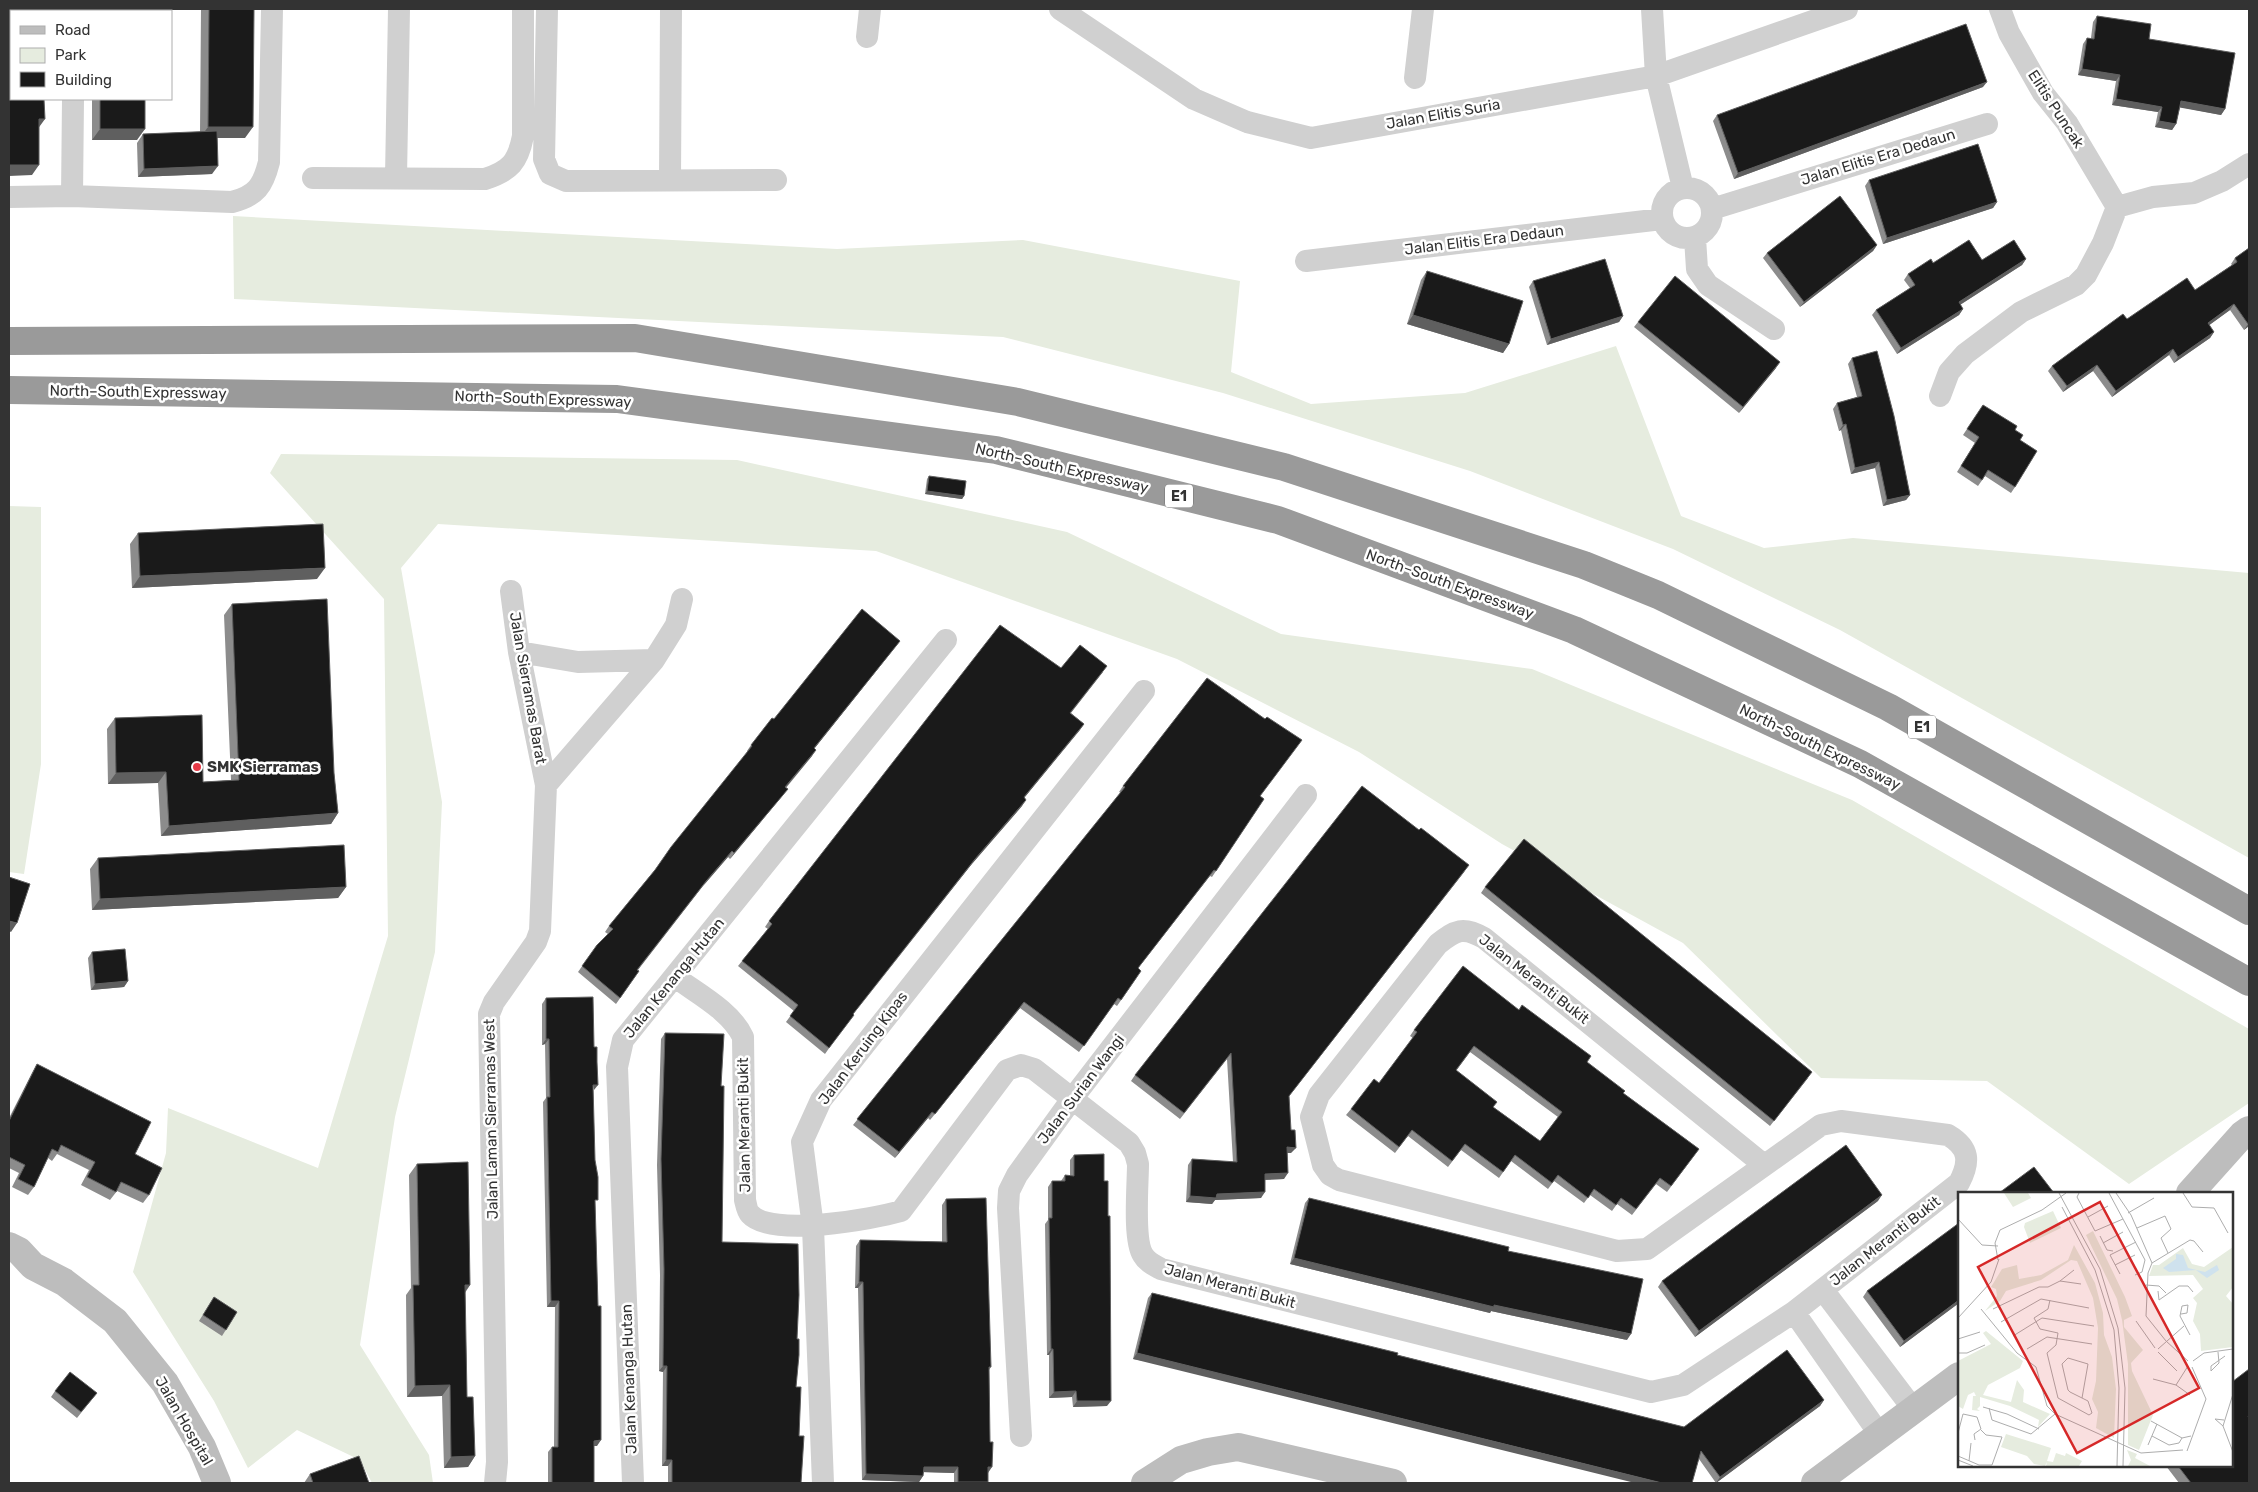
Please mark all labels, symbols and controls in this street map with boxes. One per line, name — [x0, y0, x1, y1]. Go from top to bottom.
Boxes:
legend — [10, 10, 172, 100]
text: Road — [55, 21, 91, 39]
text: Park — [55, 46, 86, 64]
street label: Elitis Puncak — [2024, 67, 2088, 152]
text: Building — [55, 71, 112, 89]
street label: Jalan Elitis Suria — [1385, 95, 1501, 133]
street label: Jalan Elitis Era Dedaun — [1799, 125, 1957, 189]
street label: Jalan Elitis Era Dedaun — [1403, 221, 1565, 259]
street label: North–South Expressway — [49, 381, 227, 403]
street label: North–South Expressway — [454, 387, 632, 411]
street label: North–South Expressway — [974, 439, 1150, 497]
road number: E1 — [1165, 484, 1193, 508]
street label: North–South Expressway — [1364, 545, 1536, 623]
street label: Jalan Sierramas Barat — [506, 610, 550, 766]
street label: North–South Expressway — [1736, 700, 1904, 794]
road number: E1 — [1908, 716, 1936, 739]
place label: SMK Sierramas — [207, 758, 319, 776]
marker: SMK Sierramas — [191, 761, 203, 773]
street label: Jalan Kenanga Hutan — [620, 914, 728, 1042]
street label: Jalan Meranti Bukit — [1475, 930, 1593, 1028]
street label: Jalan Keruing Kipas — [815, 988, 912, 1108]
street label: Jalan Laman Sierramas West — [480, 1018, 502, 1220]
street label: Jalan Surian Wangi — [1034, 1031, 1128, 1147]
street label: Jalan Meranti Bukit — [734, 1057, 754, 1193]
street label: Jalan Meranti Bukit — [1826, 1192, 1944, 1290]
inset map — [1958, 1192, 2233, 1467]
street label: Jalan Meranti Bukit — [1162, 1260, 1298, 1312]
street label: Jalan Kenanga Hutan — [617, 1304, 641, 1454]
street label: Jalan Hospital — [151, 1373, 217, 1469]

